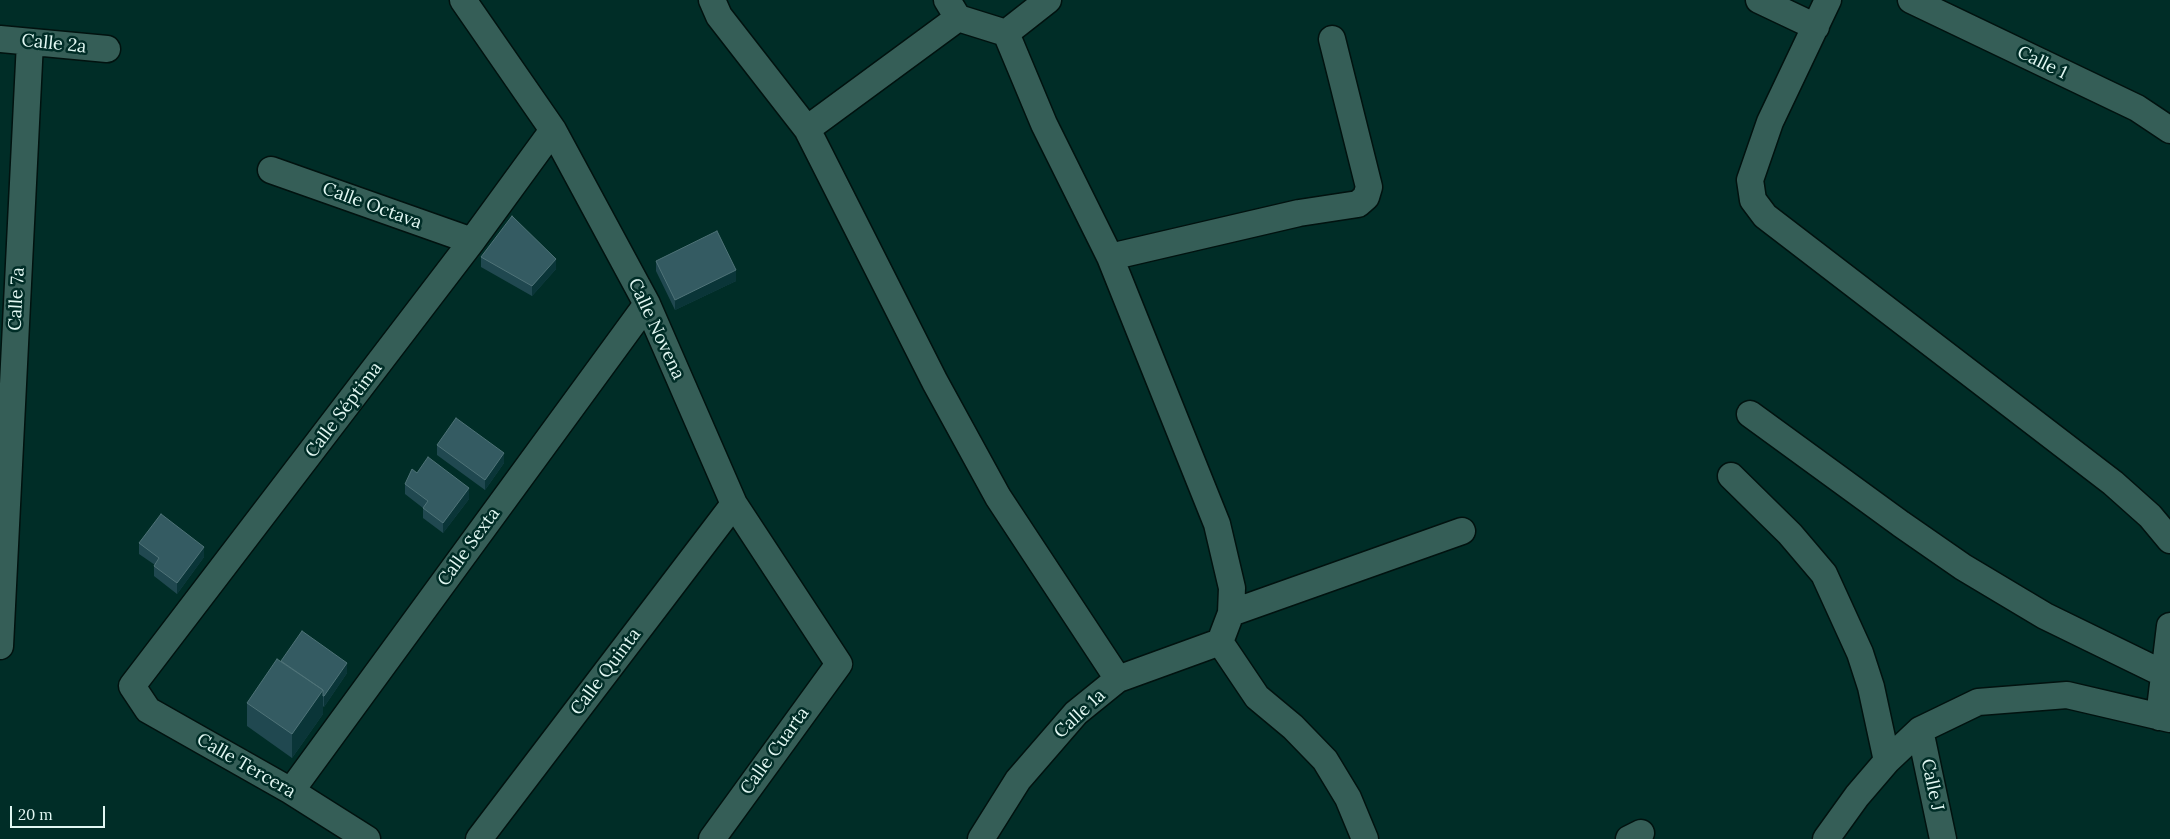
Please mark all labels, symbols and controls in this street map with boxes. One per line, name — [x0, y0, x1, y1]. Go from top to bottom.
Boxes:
street label: Calle 2a — [20, 30, 88, 58]
street label: Calle 1 — [2014, 42, 2070, 84]
street label: Calle Octava — [319, 178, 425, 234]
street label: Calle 7a — [5, 267, 29, 331]
street label: Calle Novena — [623, 275, 689, 383]
street label: Calle Séptima — [301, 358, 387, 462]
street label: Calle Sexta — [433, 504, 505, 590]
street label: Calle Quinta — [566, 624, 646, 720]
street label: Calle 1a — [1050, 685, 1110, 743]
street label: Calle Cuarta — [736, 703, 814, 799]
street label: Calle Tercera — [193, 729, 299, 803]
street label: Calle J — [1916, 757, 1948, 813]
scale bar — [12, 796, 108, 828]
text: 20 m — [18, 805, 53, 824]

